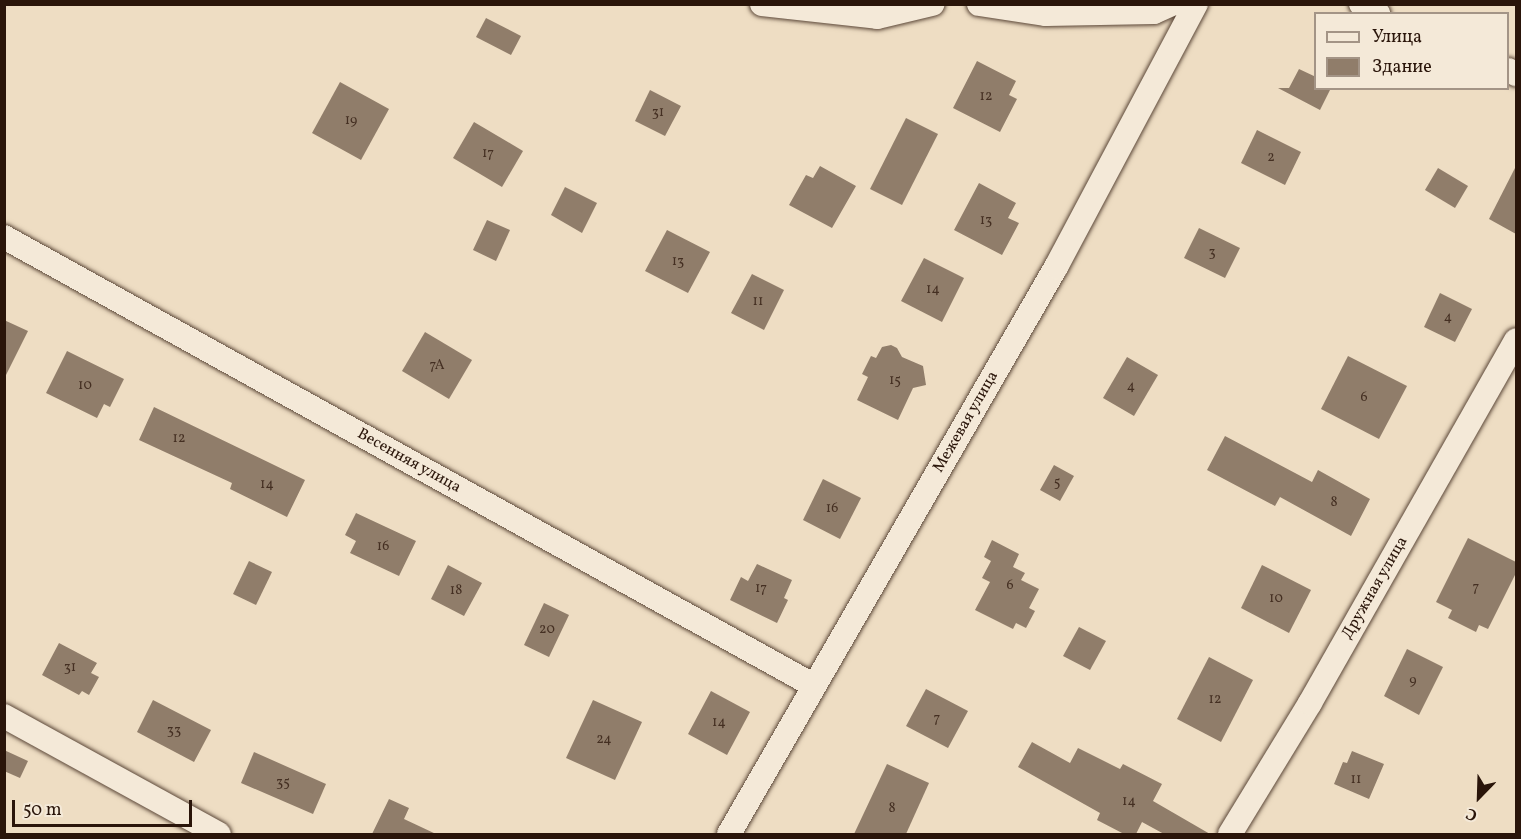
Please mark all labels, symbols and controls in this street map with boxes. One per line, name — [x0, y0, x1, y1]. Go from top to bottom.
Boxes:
legend — [1314, 12, 1509, 90]
text: Улица — [1372, 25, 1422, 50]
text: Здание — [1372, 55, 1432, 80]
house number: 12 — [980, 89, 992, 105]
house number: 31 — [652, 105, 664, 121]
house number: 19 — [345, 113, 357, 129]
house number: 17 — [482, 146, 494, 162]
house number: 2 — [1267, 150, 1275, 166]
house number: 13 — [980, 213, 992, 229]
house number: 3 — [1208, 245, 1216, 261]
house number: 13 — [672, 254, 684, 270]
house number: 14 — [926, 282, 940, 298]
house number: 11 — [753, 294, 763, 310]
house number: 4 — [1444, 310, 1452, 326]
house number: 7А — [429, 358, 445, 374]
street label: Межевая улица — [929, 368, 1003, 476]
house number: 15 — [889, 373, 901, 389]
house number: 10 — [78, 378, 92, 394]
house number: 4 — [1127, 379, 1135, 395]
house number: 6 — [1360, 390, 1368, 406]
street label: Весенняя улица — [354, 424, 464, 498]
house number: 12 — [173, 431, 185, 447]
house number: 5 — [1054, 475, 1060, 491]
house number: 14 — [260, 477, 274, 493]
house number: 8 — [1330, 495, 1338, 511]
house number: 16 — [826, 501, 838, 517]
street label: Дружная улица — [1338, 533, 1412, 643]
house number: 16 — [377, 539, 389, 555]
house number: 6 — [1006, 578, 1014, 594]
house number: 7 — [1473, 580, 1479, 596]
house number: 17 — [755, 581, 767, 597]
house number: 18 — [450, 583, 462, 599]
house number: 10 — [1269, 591, 1283, 607]
house number: 20 — [539, 622, 555, 638]
house number: 31 — [64, 660, 76, 676]
house number: 9 — [1409, 673, 1417, 689]
house number: 12 — [1209, 692, 1221, 708]
house number: 7 — [934, 711, 940, 727]
house number: 14 — [712, 715, 726, 731]
house number: 33 — [167, 723, 181, 739]
house number: 24 — [596, 732, 612, 748]
north arrow — [1449, 767, 1509, 827]
house number: 11 — [1351, 772, 1361, 788]
house number: 35 — [276, 775, 290, 791]
scale bar — [15, 788, 195, 826]
house number: 14 — [1122, 794, 1136, 810]
text: 50 m — [23, 798, 62, 823]
house number: 8 — [888, 801, 896, 817]
text: С — [1463, 801, 1481, 826]

